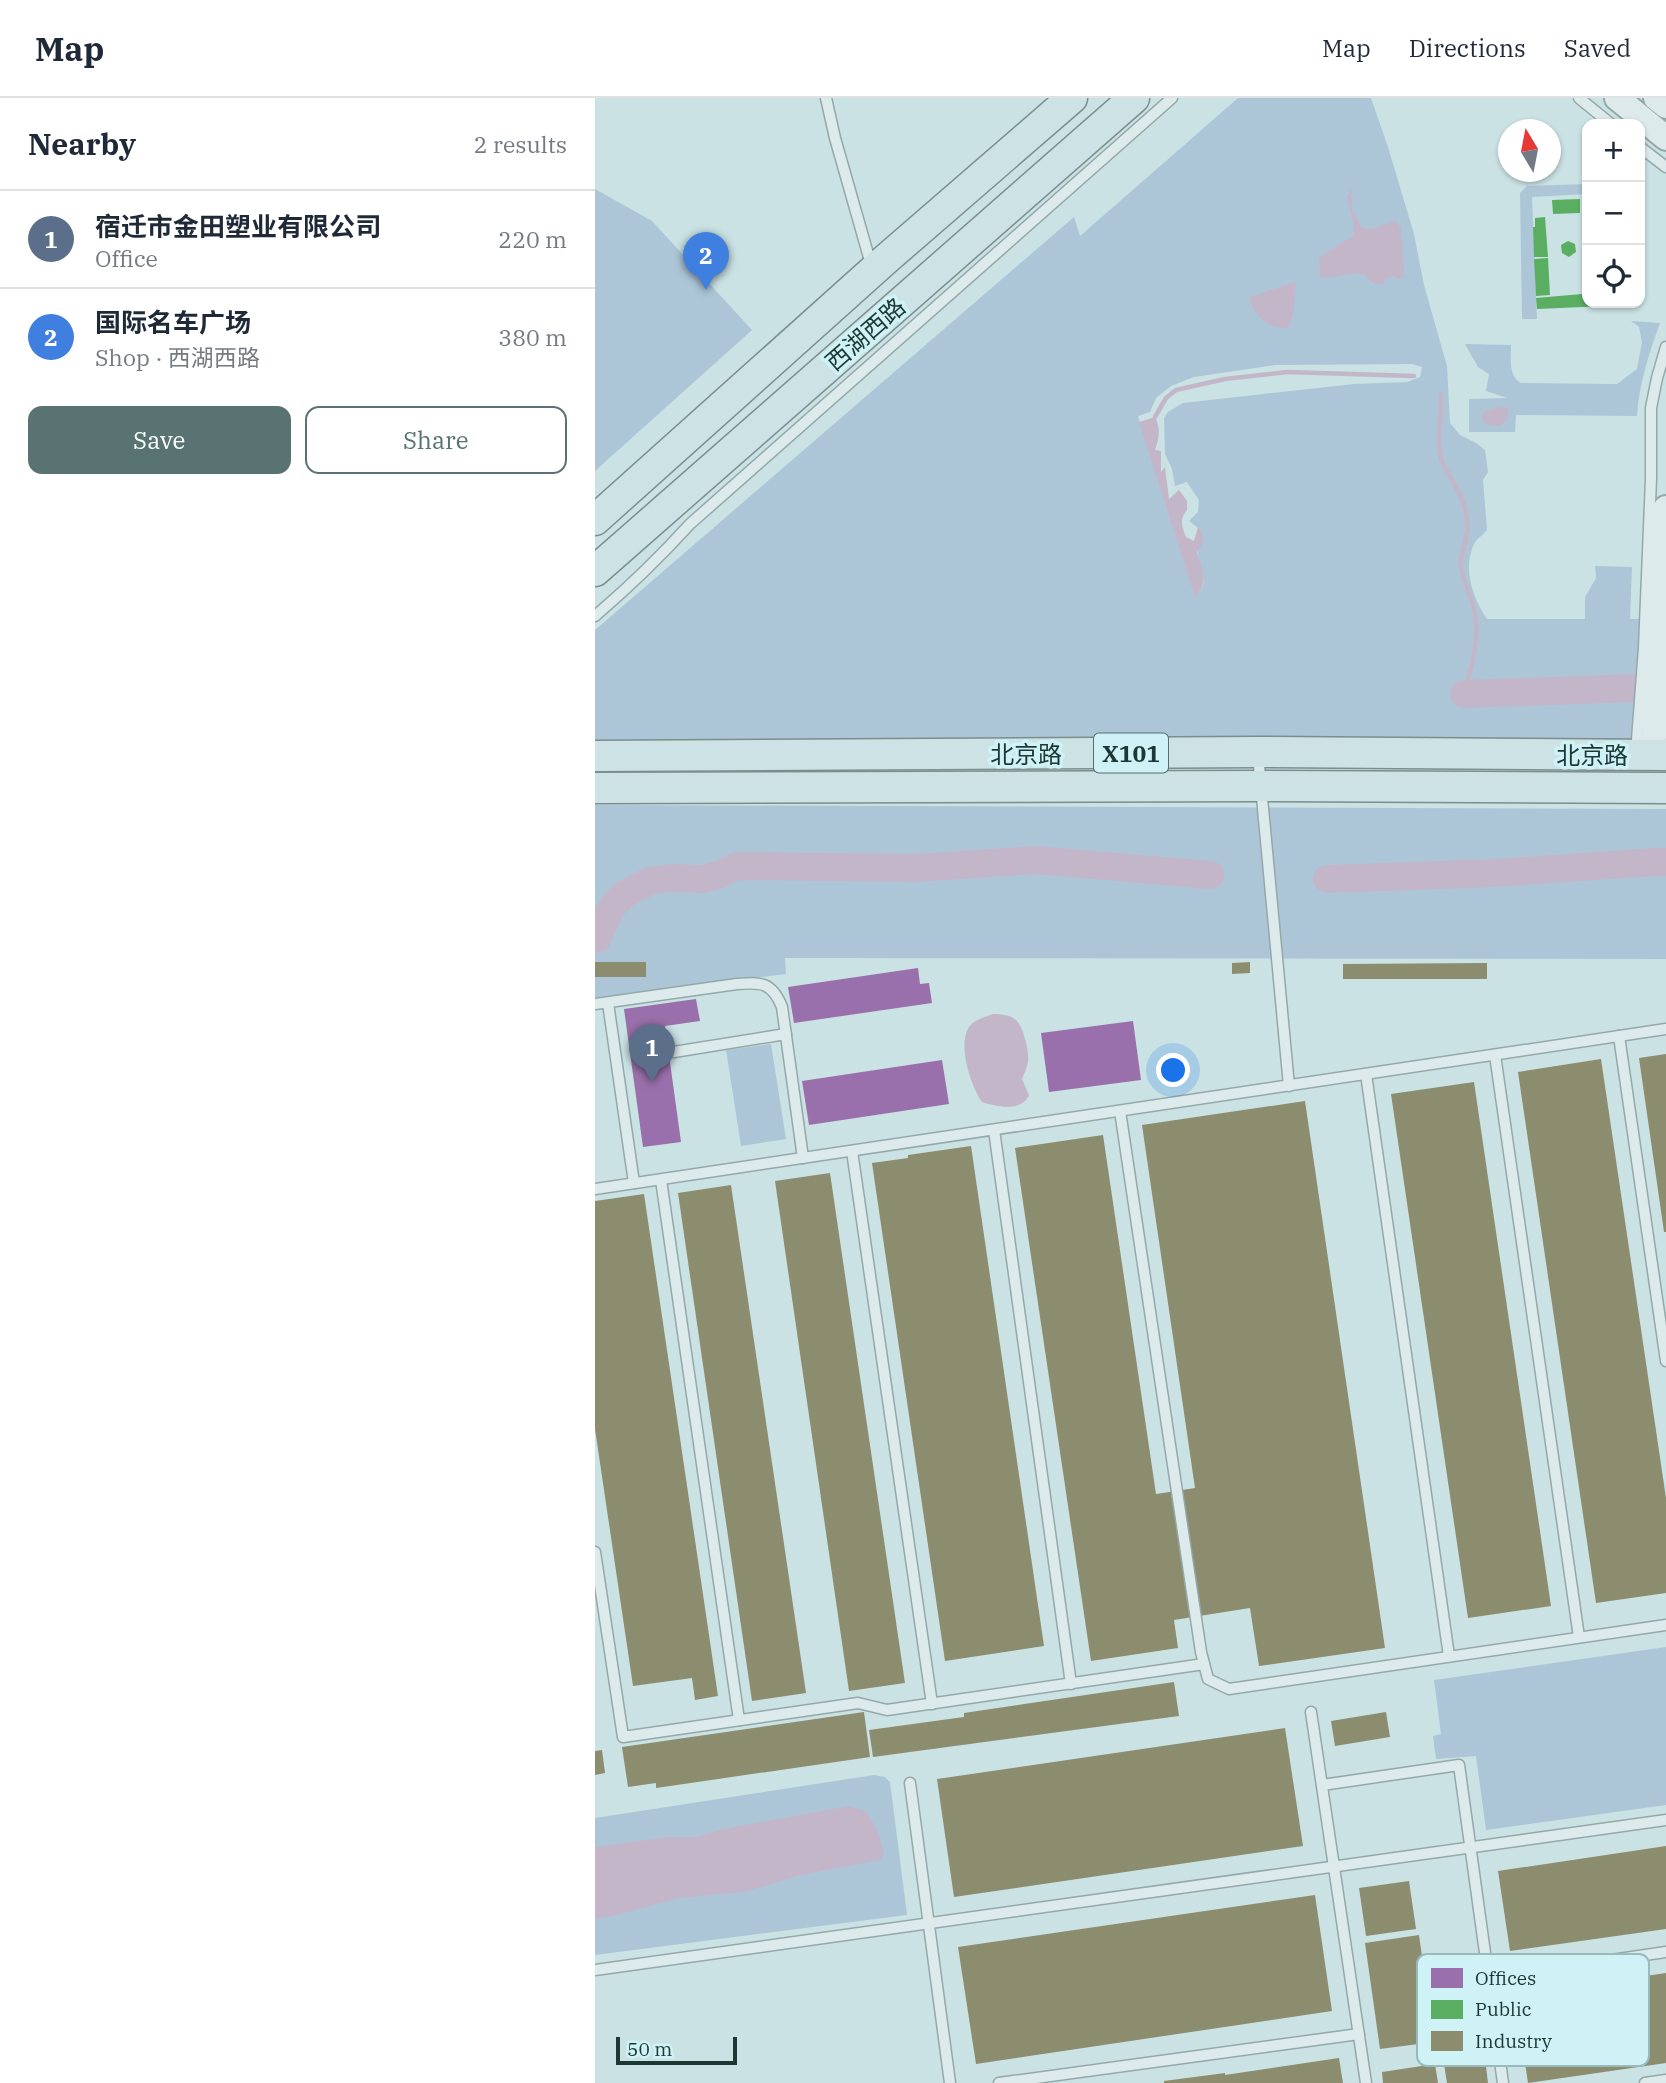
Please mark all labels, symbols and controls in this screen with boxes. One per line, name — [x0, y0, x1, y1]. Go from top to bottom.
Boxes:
text: Map — [35, 27, 104, 70]
text: Map — [1322, 32, 1371, 64]
text: Directions — [1409, 32, 1526, 64]
text: Saved — [1564, 32, 1631, 64]
north arrow — [1498, 119, 1561, 182]
map controls — [1582, 119, 1645, 308]
button: + — [1582, 119, 1645, 182]
text: Nearby — [28, 124, 136, 163]
text: 2 results — [474, 129, 567, 159]
button: − — [1582, 182, 1645, 245]
text: 宿迁市金田塑业有限公司 — [95, 209, 381, 243]
text: 1 — [44, 224, 58, 254]
text: 220 m — [498, 224, 567, 254]
pin: 2 — [683, 232, 729, 290]
text: Office — [95, 243, 158, 273]
button: locate — [1582, 245, 1645, 308]
street label: 西湖西路 — [818, 290, 912, 378]
text: 国际名车广场 — [95, 305, 251, 339]
text: 2 — [44, 322, 58, 352]
text: 380 m — [498, 322, 567, 352]
text: Shop · 西湖西路 — [95, 342, 260, 372]
button: Save — [28, 406, 291, 474]
button: Share — [305, 406, 567, 474]
road number: X101 — [1094, 734, 1168, 772]
street label: 北京路 — [990, 738, 1062, 770]
street label: 北京路 — [1556, 739, 1628, 771]
pin: 1 — [629, 1024, 675, 1082]
your location — [1156, 1053, 1190, 1087]
legend — [1417, 1954, 1649, 2066]
text: Offices — [1475, 1966, 1536, 1990]
text: Public — [1475, 1997, 1532, 2021]
text: Industry — [1475, 2029, 1553, 2053]
scale bar — [616, 2034, 737, 2066]
text: 50 m — [627, 2037, 672, 2061]

